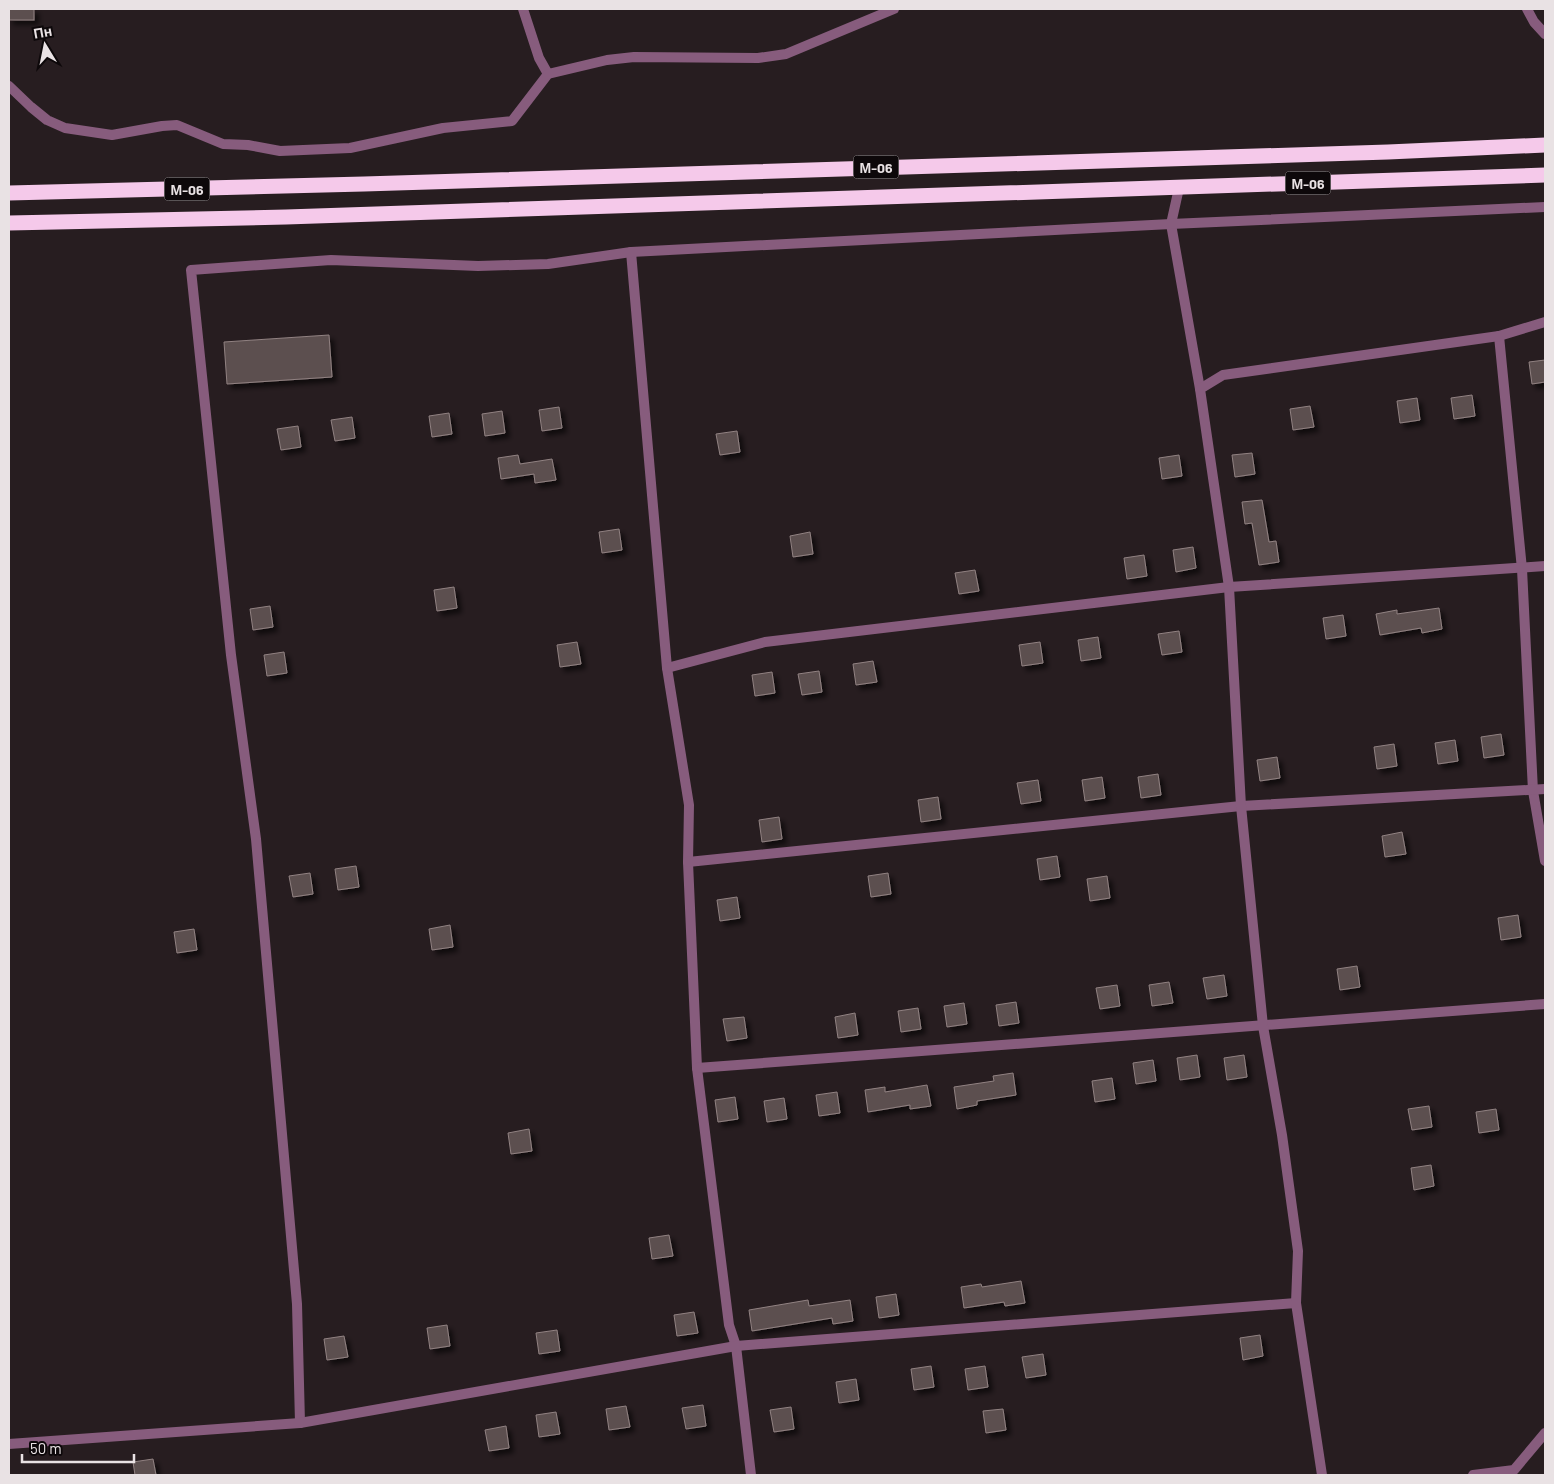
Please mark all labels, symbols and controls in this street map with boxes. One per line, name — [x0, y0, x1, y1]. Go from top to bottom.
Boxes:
north arrow — [20, 20, 70, 70]
text: Пн — [32, 22, 53, 42]
road number: М-06 — [854, 156, 898, 178]
road number: М-06 — [1286, 172, 1330, 194]
road number: М-06 — [164, 178, 210, 200]
scale bar — [22, 1432, 135, 1464]
text: 50 m — [30, 1439, 62, 1457]

